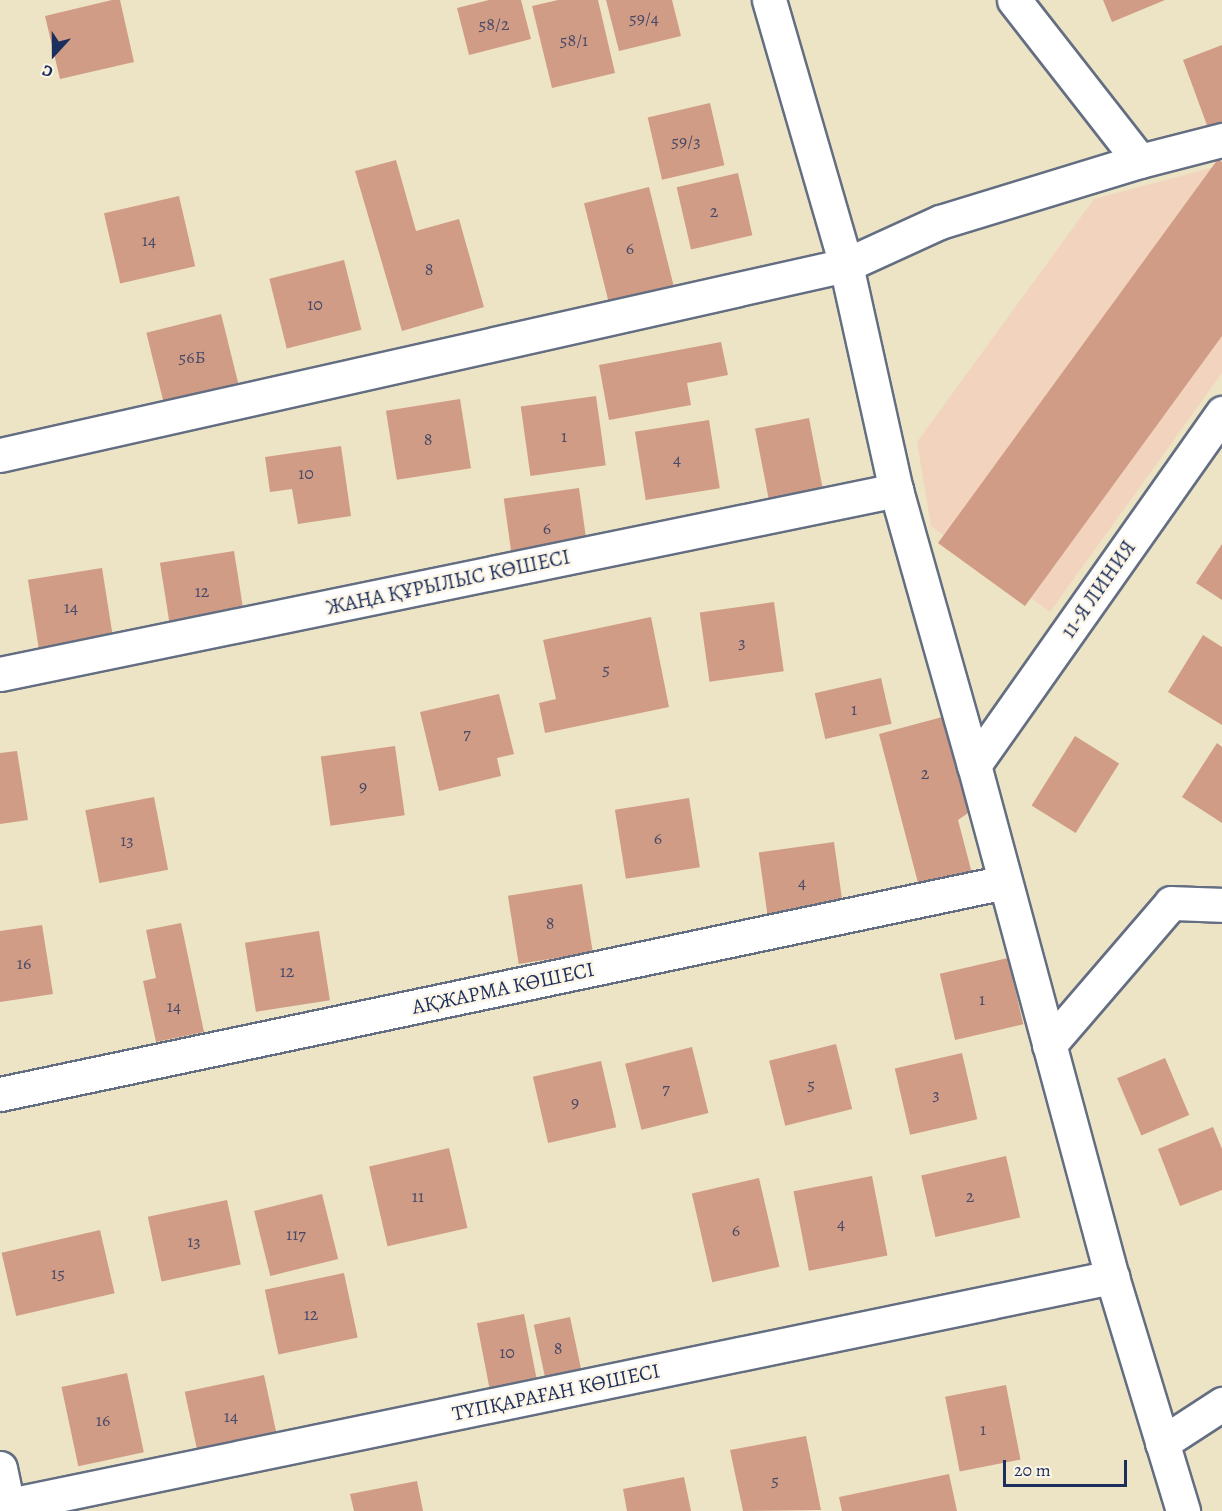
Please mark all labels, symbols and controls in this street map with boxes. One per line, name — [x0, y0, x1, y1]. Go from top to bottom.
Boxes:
house number: 59/4 — [629, 7, 659, 29]
house number: 58/2 — [479, 13, 509, 35]
north arrow — [24, 24, 84, 84]
house number: 58/1 — [560, 29, 588, 51]
text: С — [39, 59, 56, 83]
house number: 59/3 — [671, 130, 701, 152]
house number: 2 — [710, 200, 718, 222]
house number: 14 — [142, 229, 156, 251]
house number: 6 — [626, 237, 634, 259]
house number: 8 — [425, 258, 433, 280]
house number: 10 — [307, 293, 323, 315]
house number: 56Б — [179, 346, 205, 368]
house number: 1 — [561, 425, 567, 447]
house number: 8 — [424, 428, 432, 450]
house number: 4 — [673, 448, 681, 470]
house number: 10 — [298, 462, 314, 484]
house number: 6 — [543, 517, 551, 539]
street label: 11-Я ЛИНИЯ — [1055, 535, 1141, 643]
street label: ЖАҢА ҚҰРЫЛЫС КӨШЕСІ — [324, 544, 572, 620]
house number: 12 — [195, 580, 209, 602]
house number: 14 — [64, 596, 78, 618]
house number: 3 — [738, 631, 746, 653]
house number: 5 — [602, 658, 610, 680]
house number: 1 — [851, 698, 857, 720]
house number: 7 — [463, 722, 471, 744]
house number: 2 — [921, 762, 929, 784]
house number: 9 — [359, 775, 367, 797]
house number: 6 — [654, 827, 662, 849]
house number: 13 — [120, 829, 134, 851]
house number: 4 — [798, 871, 806, 893]
house number: 8 — [546, 912, 554, 934]
house number: 16 — [17, 952, 31, 974]
street label: АҚЖАРМА КӨШЕСІ — [410, 956, 596, 1020]
house number: 12 — [280, 960, 294, 982]
house number: 1 — [979, 988, 985, 1010]
house number: 14 — [167, 995, 181, 1017]
house number: 5 — [807, 1073, 815, 1095]
house number: 7 — [662, 1077, 670, 1099]
house number: 3 — [932, 1083, 940, 1105]
house number: 9 — [571, 1091, 579, 1113]
house number: 11 — [412, 1185, 424, 1207]
house number: 2 — [966, 1185, 974, 1207]
house number: 4 — [837, 1212, 845, 1234]
house number: 6 — [732, 1219, 740, 1241]
house number: 117 — [286, 1223, 306, 1245]
house number: 13 — [187, 1230, 201, 1252]
house number: 15 — [51, 1262, 65, 1284]
house number: 12 — [304, 1303, 318, 1325]
house number: 8 — [554, 1337, 562, 1359]
house number: 10 — [499, 1341, 515, 1363]
street label: ТҮПҚАРАҒАН КӨШЕСІ — [450, 1358, 662, 1426]
house number: 14 — [224, 1405, 238, 1427]
house number: 16 — [96, 1409, 110, 1431]
house number: 1 — [980, 1418, 986, 1440]
scale bar — [1006, 1448, 1130, 1486]
text: 20 m — [1014, 1458, 1051, 1482]
house number: 5 — [771, 1469, 779, 1491]

